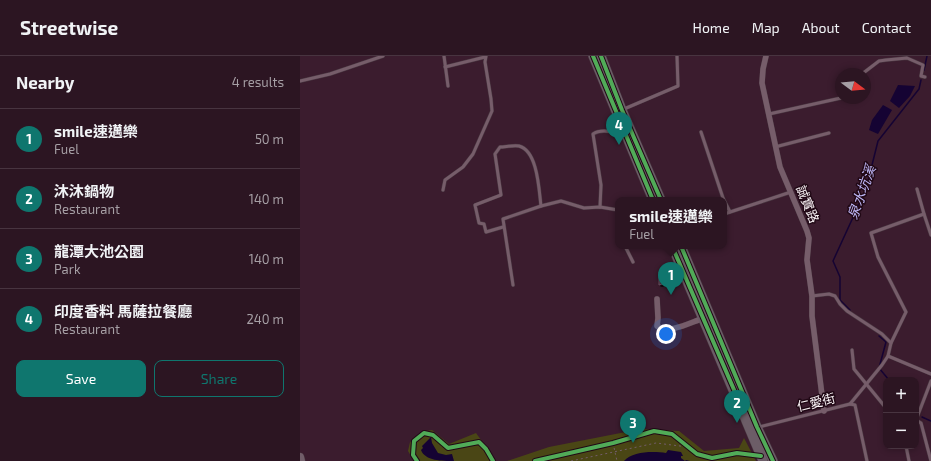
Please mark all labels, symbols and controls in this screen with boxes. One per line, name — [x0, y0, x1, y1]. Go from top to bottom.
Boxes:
text: Streetwise — [20, 16, 118, 39]
text: Home — [693, 19, 730, 36]
text: Map — [752, 19, 780, 36]
text: About — [802, 19, 840, 36]
text: Contact — [862, 19, 911, 36]
north arrow — [835, 68, 871, 104]
text: Nearby — [16, 72, 74, 92]
text: 4 results — [232, 74, 284, 90]
pin: 4 — [606, 112, 632, 145]
text: smile速邁樂 — [54, 122, 138, 140]
text: 1 — [26, 131, 32, 147]
text: 50 m — [255, 131, 284, 147]
text: Fuel — [54, 141, 79, 157]
water label: 泉水坑溪 — [843, 161, 879, 221]
text: 沐沐鍋物 — [54, 182, 114, 200]
street label: 誠實路 — [793, 183, 823, 225]
text: 2 — [25, 191, 33, 207]
text: 140 m — [249, 191, 284, 207]
popup — [615, 197, 727, 249]
text: Restaurant — [54, 201, 120, 217]
text: smile速邁樂 — [629, 207, 713, 225]
text: Fuel — [629, 226, 654, 242]
text: 龍潭大池公園 — [54, 242, 144, 260]
text: 3 — [25, 251, 33, 267]
text: 140 m — [249, 251, 284, 267]
text: Park — [54, 261, 81, 277]
pin: 1 — [658, 262, 684, 295]
text: 印度香料 馬薩拉餐廳 — [54, 302, 192, 320]
text: 4 — [25, 311, 33, 327]
text: 240 m — [247, 311, 284, 327]
text: Restaurant — [54, 321, 120, 337]
your location — [656, 324, 676, 344]
button: Save — [16, 360, 146, 397]
button: Share — [154, 360, 284, 397]
map controls — [883, 377, 919, 449]
button: + — [883, 377, 919, 413]
pin: 2 — [724, 390, 750, 423]
street label: 仁愛街 — [795, 390, 837, 414]
pin: 3 — [620, 410, 646, 443]
button: − — [883, 413, 919, 449]

